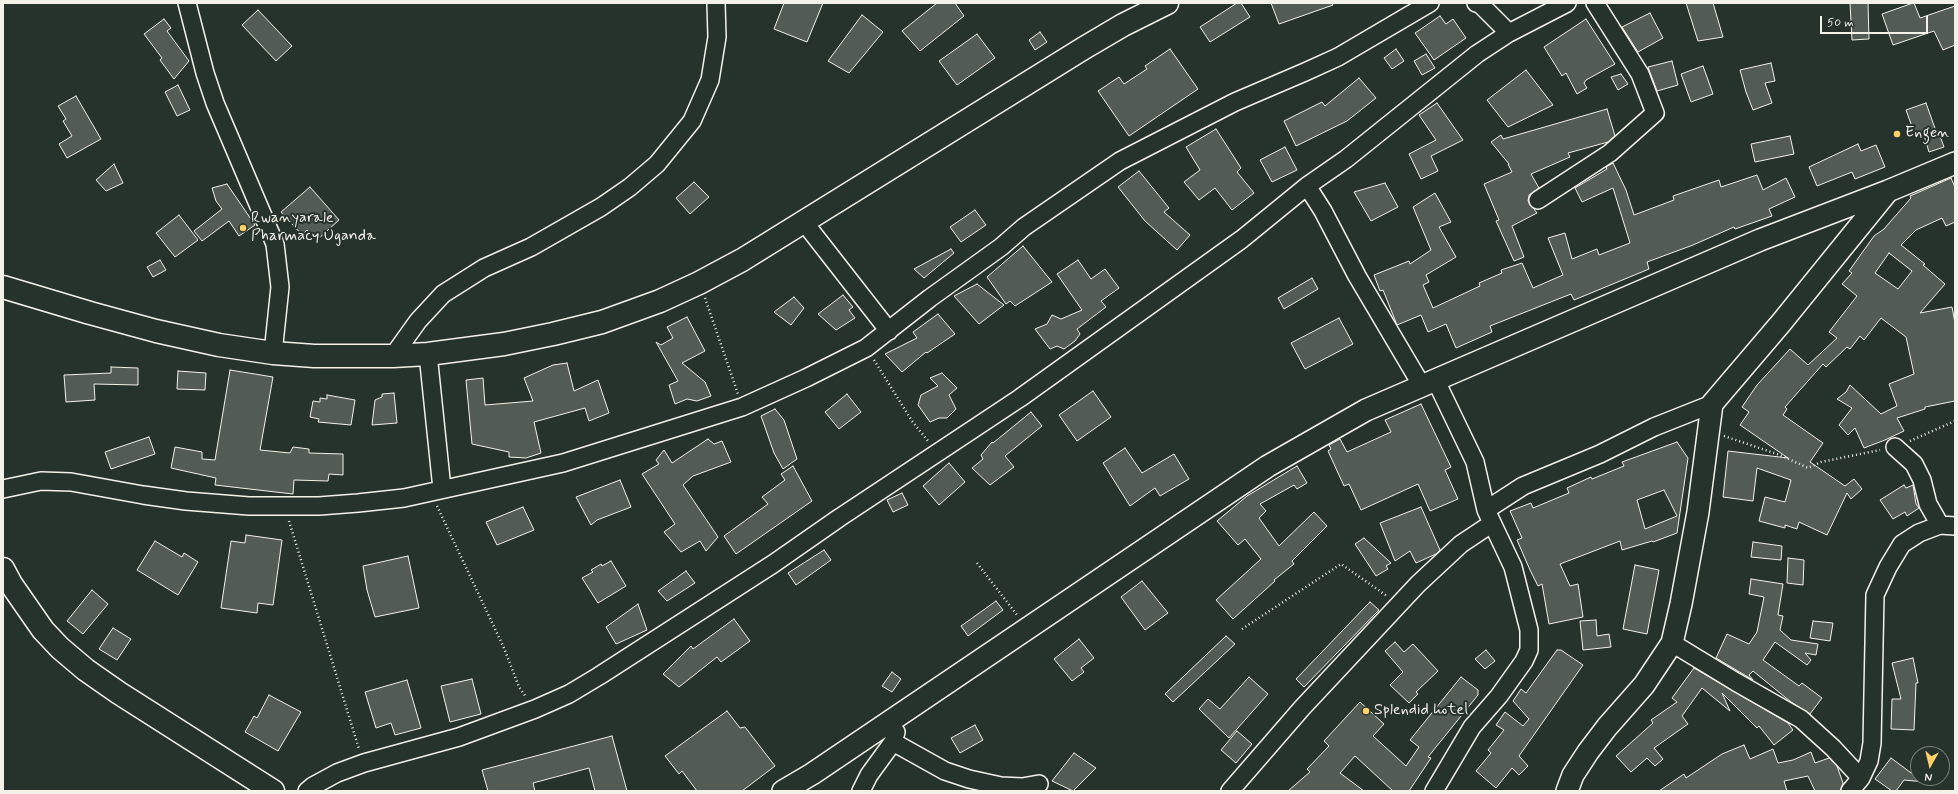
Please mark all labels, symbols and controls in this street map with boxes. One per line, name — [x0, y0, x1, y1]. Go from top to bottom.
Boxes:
scale bar — [1822, 8, 1930, 34]
text: 50 m — [1827, 15, 1854, 31]
place label: Engen — [1905, 124, 1950, 144]
marker: Engen — [1892, 129, 1902, 139]
place label: Rwanyarale Pharmacy Uganda — [251, 209, 376, 247]
marker: Rwanyarale Pharmacy Uganda — [238, 223, 248, 233]
place label: Splendid hotel — [1374, 701, 1468, 721]
marker: Splendid hotel — [1361, 706, 1371, 716]
north arrow — [1910, 746, 1950, 786]
text: N — [1924, 769, 1933, 784]

